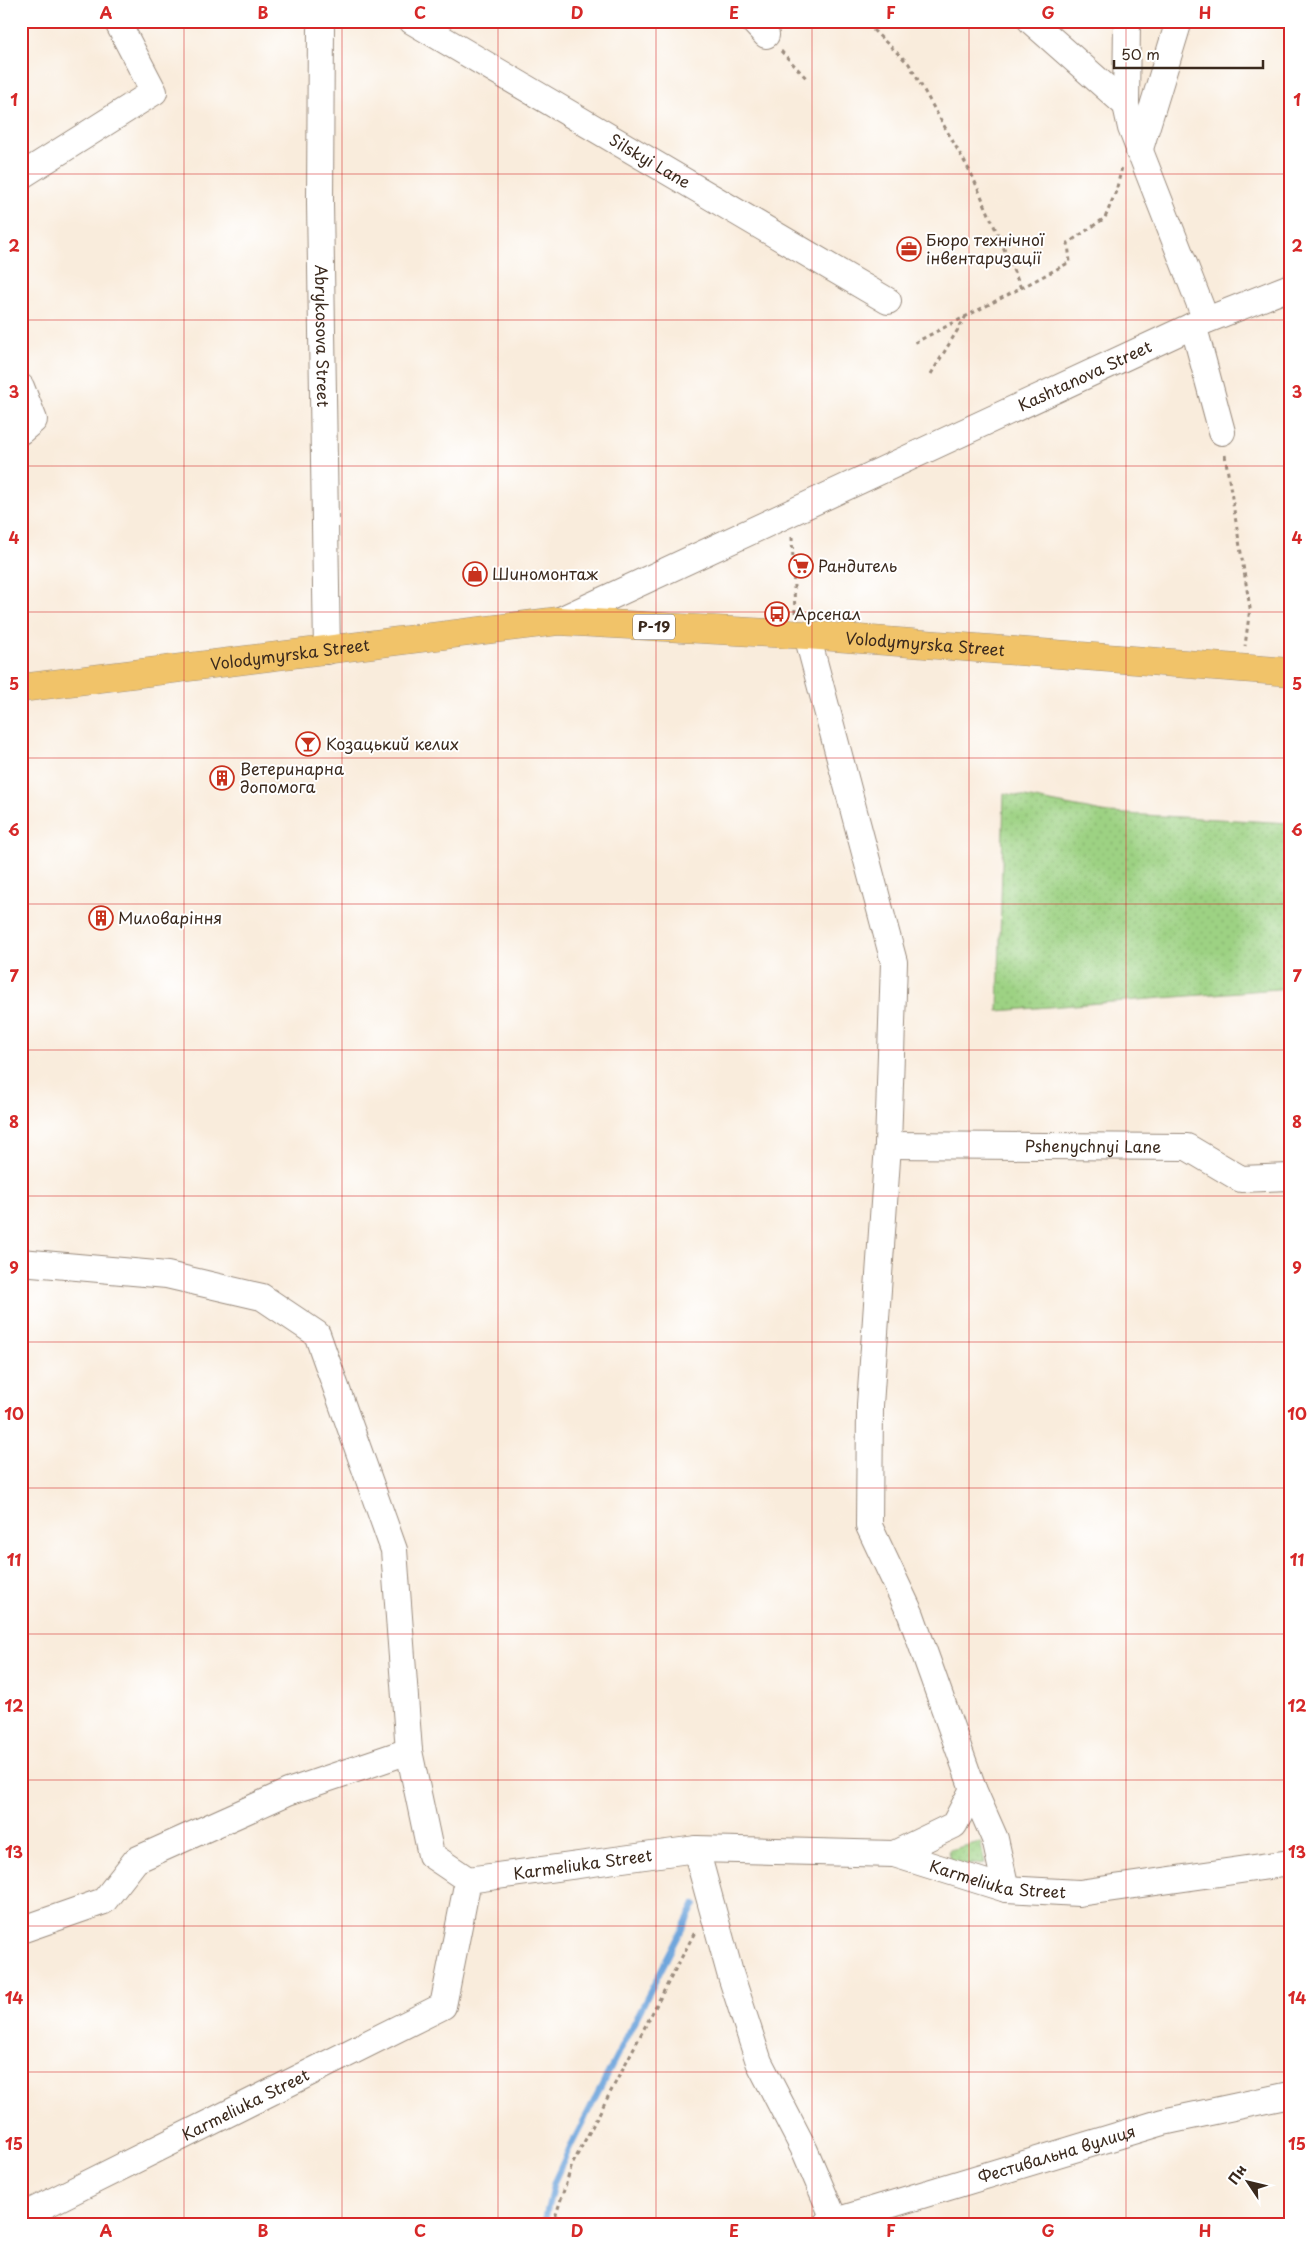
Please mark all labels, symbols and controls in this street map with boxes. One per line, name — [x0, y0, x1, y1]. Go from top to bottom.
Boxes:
text: A — [100, 0, 113, 24]
text: B — [258, 0, 269, 24]
text: C — [414, 0, 426, 24]
text: D — [571, 0, 583, 24]
text: E — [729, 0, 739, 24]
text: F — [886, 0, 896, 24]
text: G — [1041, 0, 1055, 24]
text: H — [1199, 0, 1211, 24]
scale bar — [1114, 38, 1262, 70]
text: 50 m — [1121, 42, 1160, 65]
text: 1 — [10, 87, 18, 111]
text: 1 — [1293, 87, 1301, 111]
street label: Silskyi Lane — [605, 127, 696, 193]
place label: Бюро технічної інвентаризації — [926, 227, 1046, 269]
text: 2 — [8, 233, 20, 257]
text: 2 — [1291, 233, 1303, 257]
office icon: Бюро технічної інвентаризації — [896, 236, 922, 262]
street label: Abrykosova Street — [310, 265, 336, 408]
street label: Kashtanova Street — [1013, 333, 1156, 416]
text: 3 — [9, 379, 19, 403]
text: 3 — [1292, 379, 1302, 403]
text: 4 — [9, 525, 20, 549]
text: 4 — [1292, 525, 1303, 549]
supermarket icon: Рандитель — [788, 553, 814, 579]
place label: Рандитель — [818, 553, 897, 577]
shop icon: Шиномонтаж — [462, 561, 488, 587]
place label: Шиномонтаж — [492, 561, 598, 585]
bus stop icon: Арсенал — [764, 601, 790, 627]
place label: Арсенал — [794, 601, 861, 625]
road number: Р-19 — [633, 614, 675, 640]
street label: Volodymyrska Street — [845, 625, 1006, 661]
street label: Volodymyrska Street — [209, 632, 371, 675]
text: 5 — [9, 671, 19, 695]
text: 5 — [1292, 671, 1302, 695]
bar icon: Козацький келих — [295, 731, 321, 757]
place label: Козацький келих — [326, 731, 459, 755]
place label: Ветеринарна допомога — [240, 756, 344, 798]
building icon: Ветеринарна допомога — [209, 765, 235, 791]
text: 6 — [8, 817, 20, 841]
text: 6 — [1291, 817, 1303, 841]
building icon: Миловаріння — [88, 905, 114, 931]
place label: Миловаріння — [118, 905, 222, 929]
text: 7 — [9, 963, 19, 987]
text: 7 — [1292, 963, 1302, 987]
text: 8 — [9, 1109, 19, 1133]
text: 8 — [1292, 1109, 1302, 1133]
street label: Pshenychnyi Lane — [1025, 1133, 1161, 1158]
text: 9 — [9, 1255, 19, 1279]
text: 9 — [1292, 1255, 1302, 1279]
text: 10 — [4, 1401, 24, 1425]
text: 10 — [1287, 1401, 1307, 1425]
text: 11 — [7, 1547, 21, 1571]
text: 11 — [1290, 1547, 1304, 1571]
text: 12 — [5, 1693, 23, 1717]
text: 12 — [1288, 1693, 1306, 1717]
text: 13 — [5, 1839, 23, 1863]
text: 13 — [1288, 1839, 1306, 1863]
street label: Karmeliuka Street — [512, 1842, 654, 1885]
street label: Karmeliuka Street — [927, 1853, 1067, 1903]
text: 14 — [5, 1985, 23, 2009]
text: 14 — [1288, 1985, 1306, 2009]
street label: Karmeliuka Street — [177, 2062, 313, 2146]
street label: Фестивальна вулиця — [975, 2118, 1138, 2188]
text: 15 — [5, 2131, 23, 2155]
text: 15 — [1288, 2131, 1306, 2155]
north arrow — [1224, 2158, 1274, 2208]
text: Пн — [1223, 2160, 1251, 2189]
text: A — [100, 2218, 113, 2242]
text: B — [258, 2218, 269, 2242]
text: C — [414, 2218, 426, 2242]
text: D — [571, 2218, 583, 2242]
text: E — [729, 2218, 739, 2242]
text: F — [886, 2218, 896, 2242]
text: G — [1041, 2218, 1055, 2242]
text: H — [1199, 2218, 1211, 2242]

